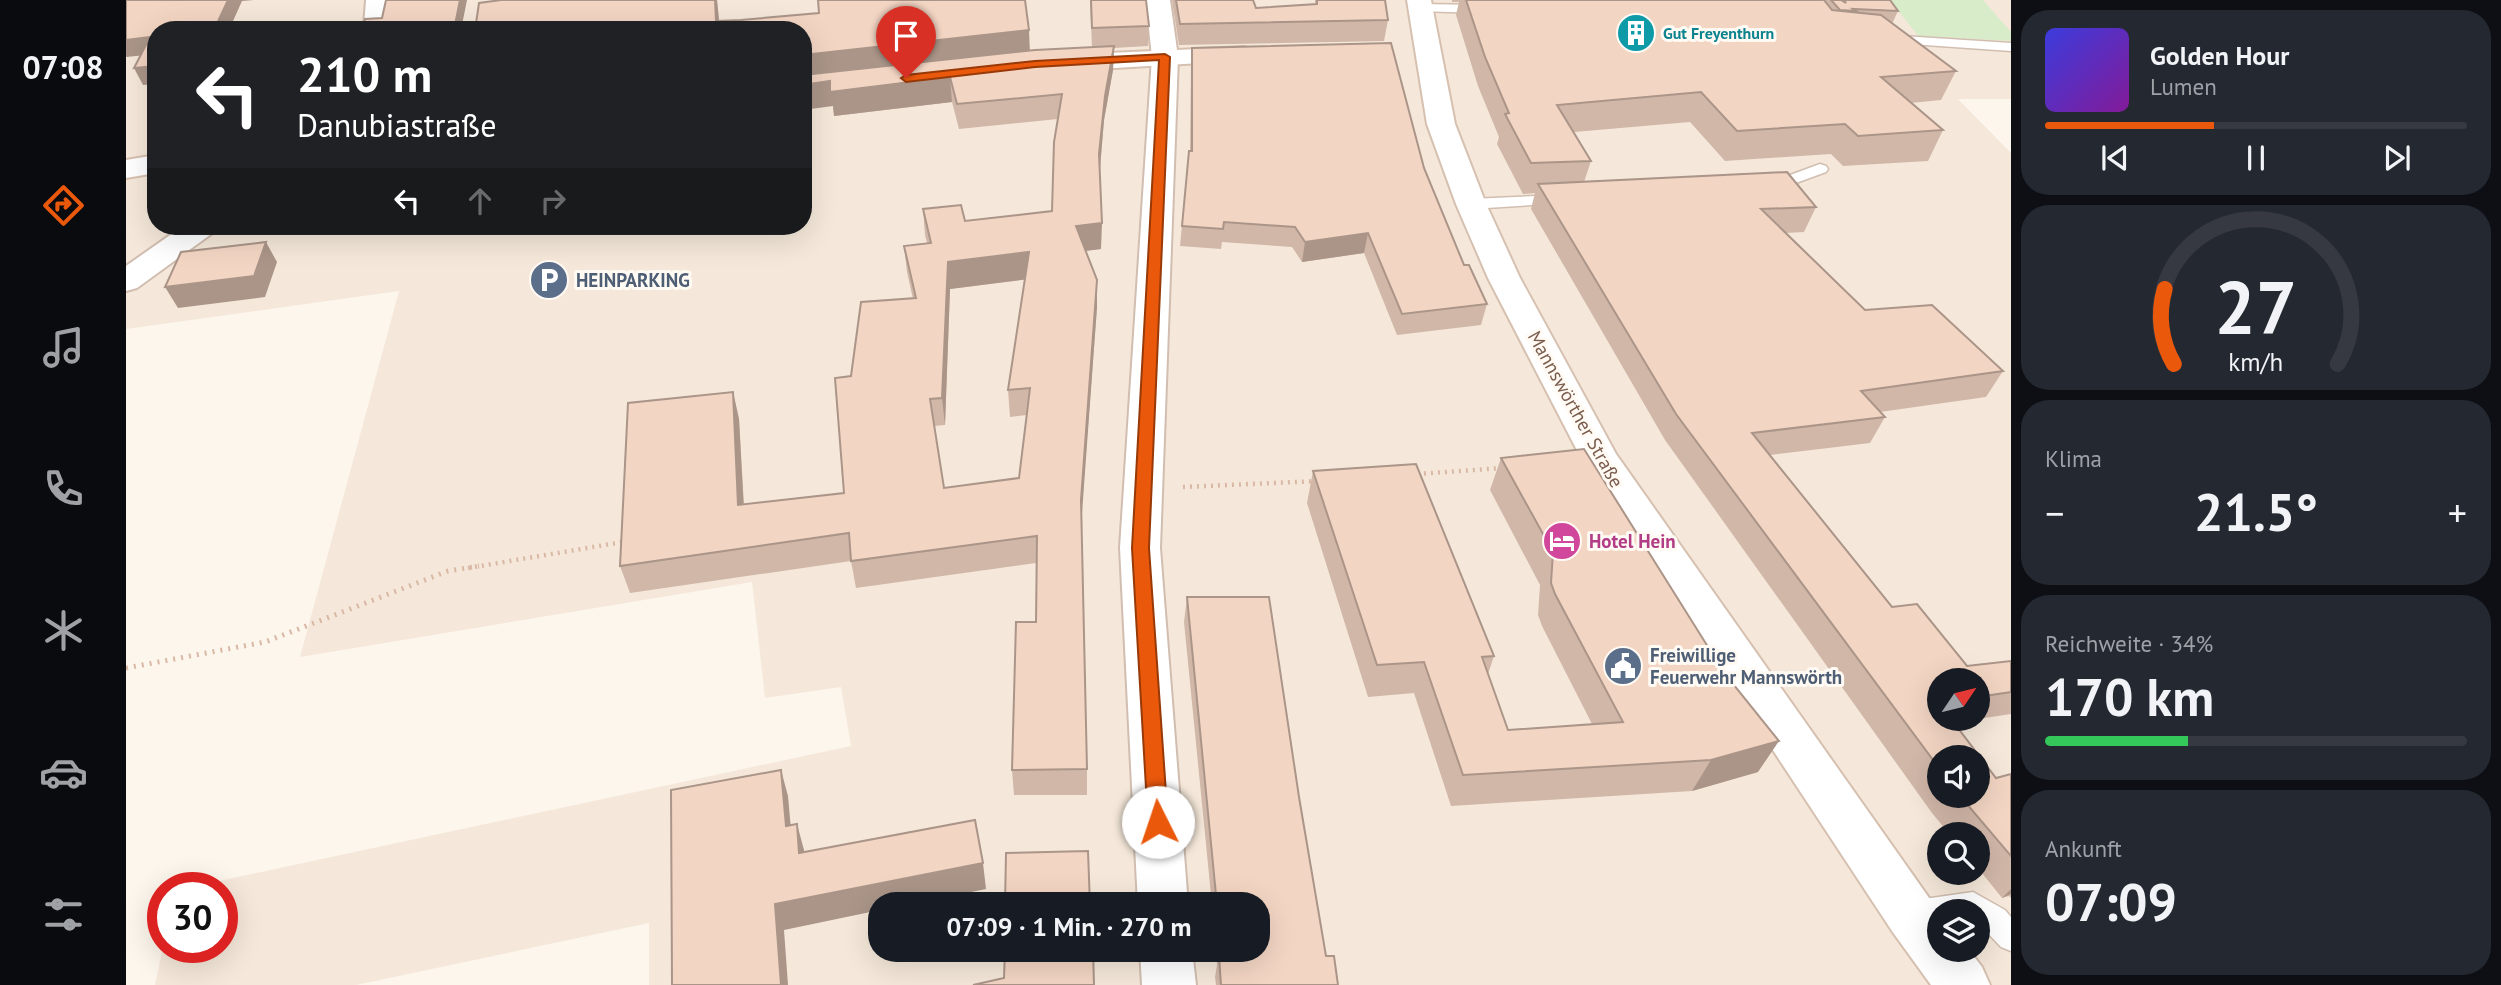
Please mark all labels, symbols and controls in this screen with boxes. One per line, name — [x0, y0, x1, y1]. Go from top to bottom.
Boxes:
pin — [876, 6, 936, 78]
building icon: Gut Freyenthurn — [1615, 12, 1657, 54]
icon: arrive — [887, 17, 925, 55]
place label: Gut Freyenthurn — [1663, 23, 1774, 43]
text: Golden Hour — [2150, 39, 2289, 72]
text: 210 m — [297, 42, 432, 106]
text: 07:08 — [22, 46, 104, 88]
icon: left — [182, 49, 273, 140]
text: Lumen — [2150, 72, 2217, 101]
text: Danubiastraße — [297, 104, 497, 146]
icon: previous — [2096, 139, 2134, 177]
icon: pause — [2237, 139, 2275, 177]
icon: next — [2378, 139, 2416, 177]
icon: directions — [39, 181, 88, 230]
icon: left — [388, 182, 426, 220]
icon: ahead — [461, 182, 499, 220]
icon: right — [534, 182, 572, 220]
parking icon: HEINPARKING — [528, 259, 570, 301]
text: 27 — [2215, 260, 2297, 354]
place label: HEINPARKING — [576, 268, 690, 292]
icon: music — [39, 323, 88, 372]
street label: Mannswörther Straße — [1523, 326, 1629, 492]
text: km/h — [2229, 345, 2283, 377]
text: Klima — [2045, 444, 2102, 473]
icon: phone — [39, 464, 88, 513]
text: 21.5° — [2194, 478, 2318, 545]
text: − — [2045, 488, 2064, 537]
text: + — [2448, 488, 2467, 537]
hotel icon: Hotel Hein — [1541, 520, 1583, 562]
place label: Hotel Hein — [1589, 529, 1676, 553]
icon: climate — [39, 606, 88, 655]
text: Reichweite · 34% — [2045, 629, 2213, 658]
place label: Freiwillige Feuerwehr Mannswörth — [1650, 643, 1842, 689]
public building icon: Freiwillige Feuerwehr Mannswörth — [1602, 645, 1644, 687]
text: 170 km — [2045, 663, 2214, 730]
north arrow — [1927, 668, 1990, 732]
map controls — [1927, 668, 1990, 962]
button: sound — [1927, 745, 1990, 808]
icon: car — [39, 748, 88, 797]
position arrow — [1121, 785, 1195, 859]
button: search — [1927, 822, 1990, 885]
text: Ankunft — [2045, 834, 2122, 863]
text: 07:09 — [2045, 868, 2177, 935]
speed limit sign: 30 — [147, 872, 238, 963]
icon: filters — [39, 890, 88, 939]
button: layers — [1927, 899, 1990, 962]
text: 07:09 · 1 Min. · 270 m — [946, 910, 1192, 943]

